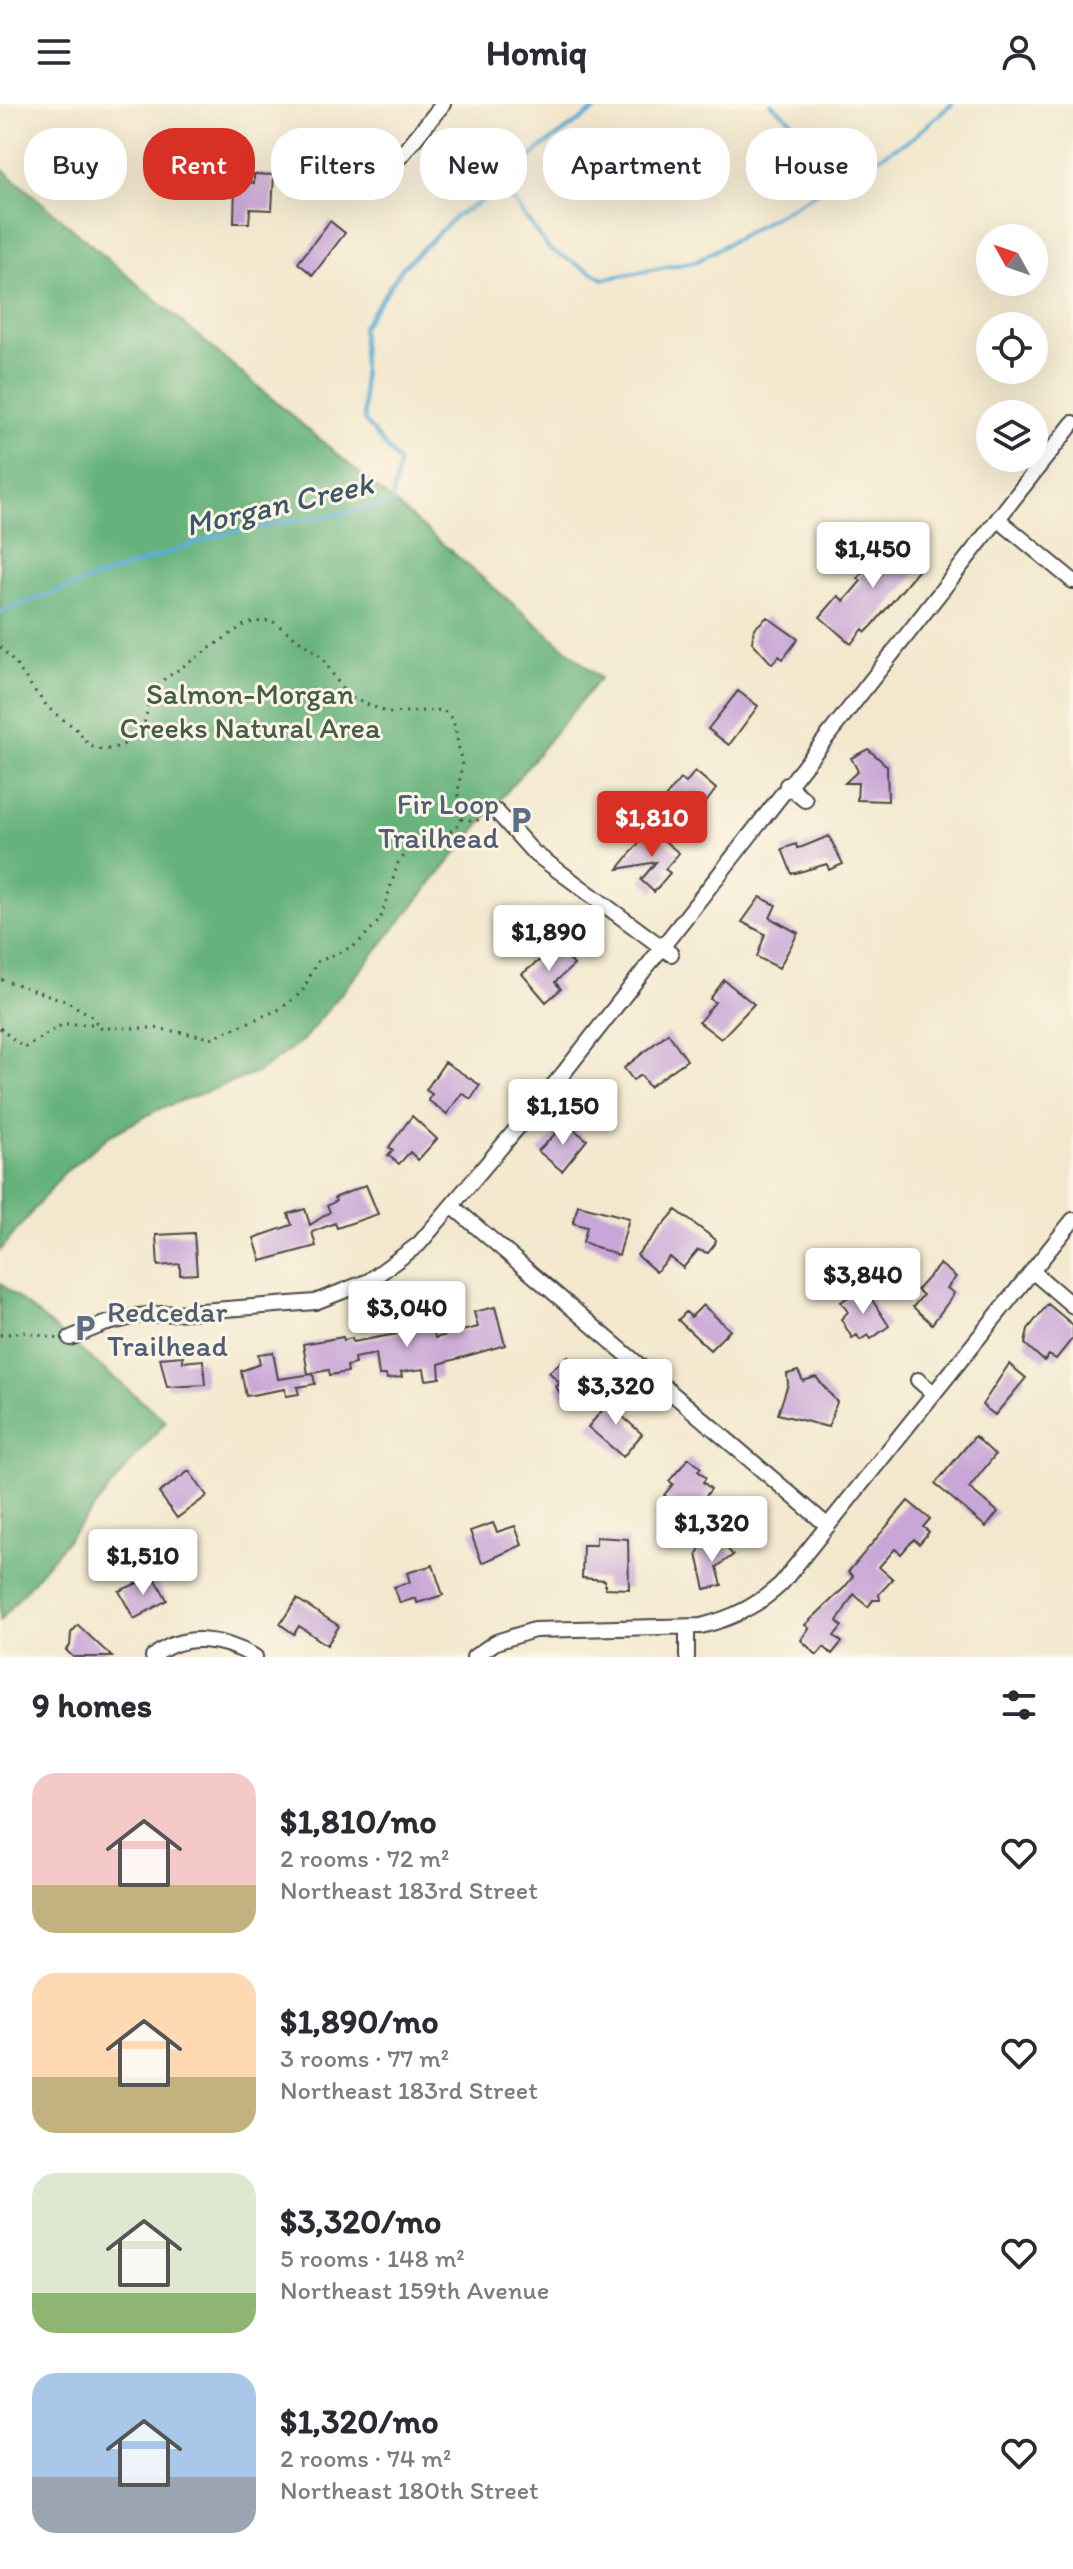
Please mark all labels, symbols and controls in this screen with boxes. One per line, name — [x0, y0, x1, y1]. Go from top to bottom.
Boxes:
icon: menu — [32, 30, 76, 74]
icon: person — [997, 30, 1041, 74]
text: Homiq — [486, 31, 587, 74]
chip: Buy — [24, 128, 127, 200]
chip: Rent — [143, 128, 255, 200]
chip: Filters — [271, 128, 404, 200]
chip: New — [420, 128, 527, 200]
chip: Apartment — [543, 128, 730, 200]
chip: House — [746, 128, 877, 200]
north arrow — [976, 224, 1048, 296]
map controls — [976, 224, 1048, 472]
button: locate — [976, 312, 1048, 384]
button: layers — [976, 400, 1048, 472]
water label: Morgan Creek — [181, 464, 378, 544]
pin: $1,450 — [808, 522, 938, 590]
text: $1,450 — [835, 532, 911, 564]
park label: Salmon-Morgan Creeks Natural Area — [119, 675, 381, 746]
place label: Fir Loop Trailhead — [378, 785, 499, 856]
pin: $1,810 — [587, 791, 717, 859]
text: $1,810 — [615, 801, 689, 833]
parking icon: Fir Loop Trailhead — [506, 805, 536, 835]
pin: $1,890 — [484, 905, 614, 973]
text: $1,890 — [511, 915, 587, 947]
pin: $1,150 — [498, 1079, 628, 1147]
text: $1,150 — [526, 1089, 600, 1121]
pin: $3,840 — [798, 1248, 928, 1316]
text: $3,840 — [823, 1258, 903, 1290]
pin: $3,040 — [342, 1281, 472, 1349]
text: $3,040 — [366, 1291, 448, 1323]
place label: Redcedar Trailhead — [107, 1293, 228, 1364]
parking icon: Redcedar Trailhead — [70, 1313, 100, 1343]
pin: $3,320 — [551, 1359, 681, 1427]
text: $3,320 — [577, 1369, 655, 1401]
pin: $1,320 — [647, 1496, 777, 1564]
text: $1,320 — [674, 1506, 750, 1538]
pin: $1,510 — [78, 1529, 208, 1597]
text: $1,510 — [106, 1539, 180, 1571]
icon: filters — [997, 1683, 1041, 1727]
text: 9 homes — [32, 1685, 152, 1726]
text: $1,810/mo — [280, 1801, 437, 1842]
icon: home — [96, 1805, 192, 1901]
icon: heart — [997, 1831, 1041, 1875]
text: 2 rooms · 72 m² — [280, 1842, 449, 1874]
text: Northeast 183rd Street — [280, 1874, 538, 1906]
text: $1,890/mo — [280, 2001, 439, 2042]
icon: home — [96, 2005, 192, 2101]
icon: heart — [997, 2031, 1041, 2075]
text: 3 rooms · 77 m² — [280, 2042, 449, 2074]
text: Northeast 183rd Street — [280, 2074, 538, 2106]
text: $3,320/mo — [280, 2201, 441, 2242]
icon: home — [96, 2205, 192, 2301]
icon: heart — [997, 2231, 1041, 2275]
text: 5 rooms · 148 m² — [280, 2242, 465, 2274]
text: Northeast 159th Avenue — [280, 2274, 549, 2306]
text: $1,320/mo — [280, 2401, 439, 2442]
icon: home — [96, 2405, 192, 2501]
icon: heart — [997, 2431, 1041, 2475]
text: 2 rooms · 74 m² — [280, 2442, 451, 2474]
text: Northeast 180th Street — [280, 2474, 539, 2506]

